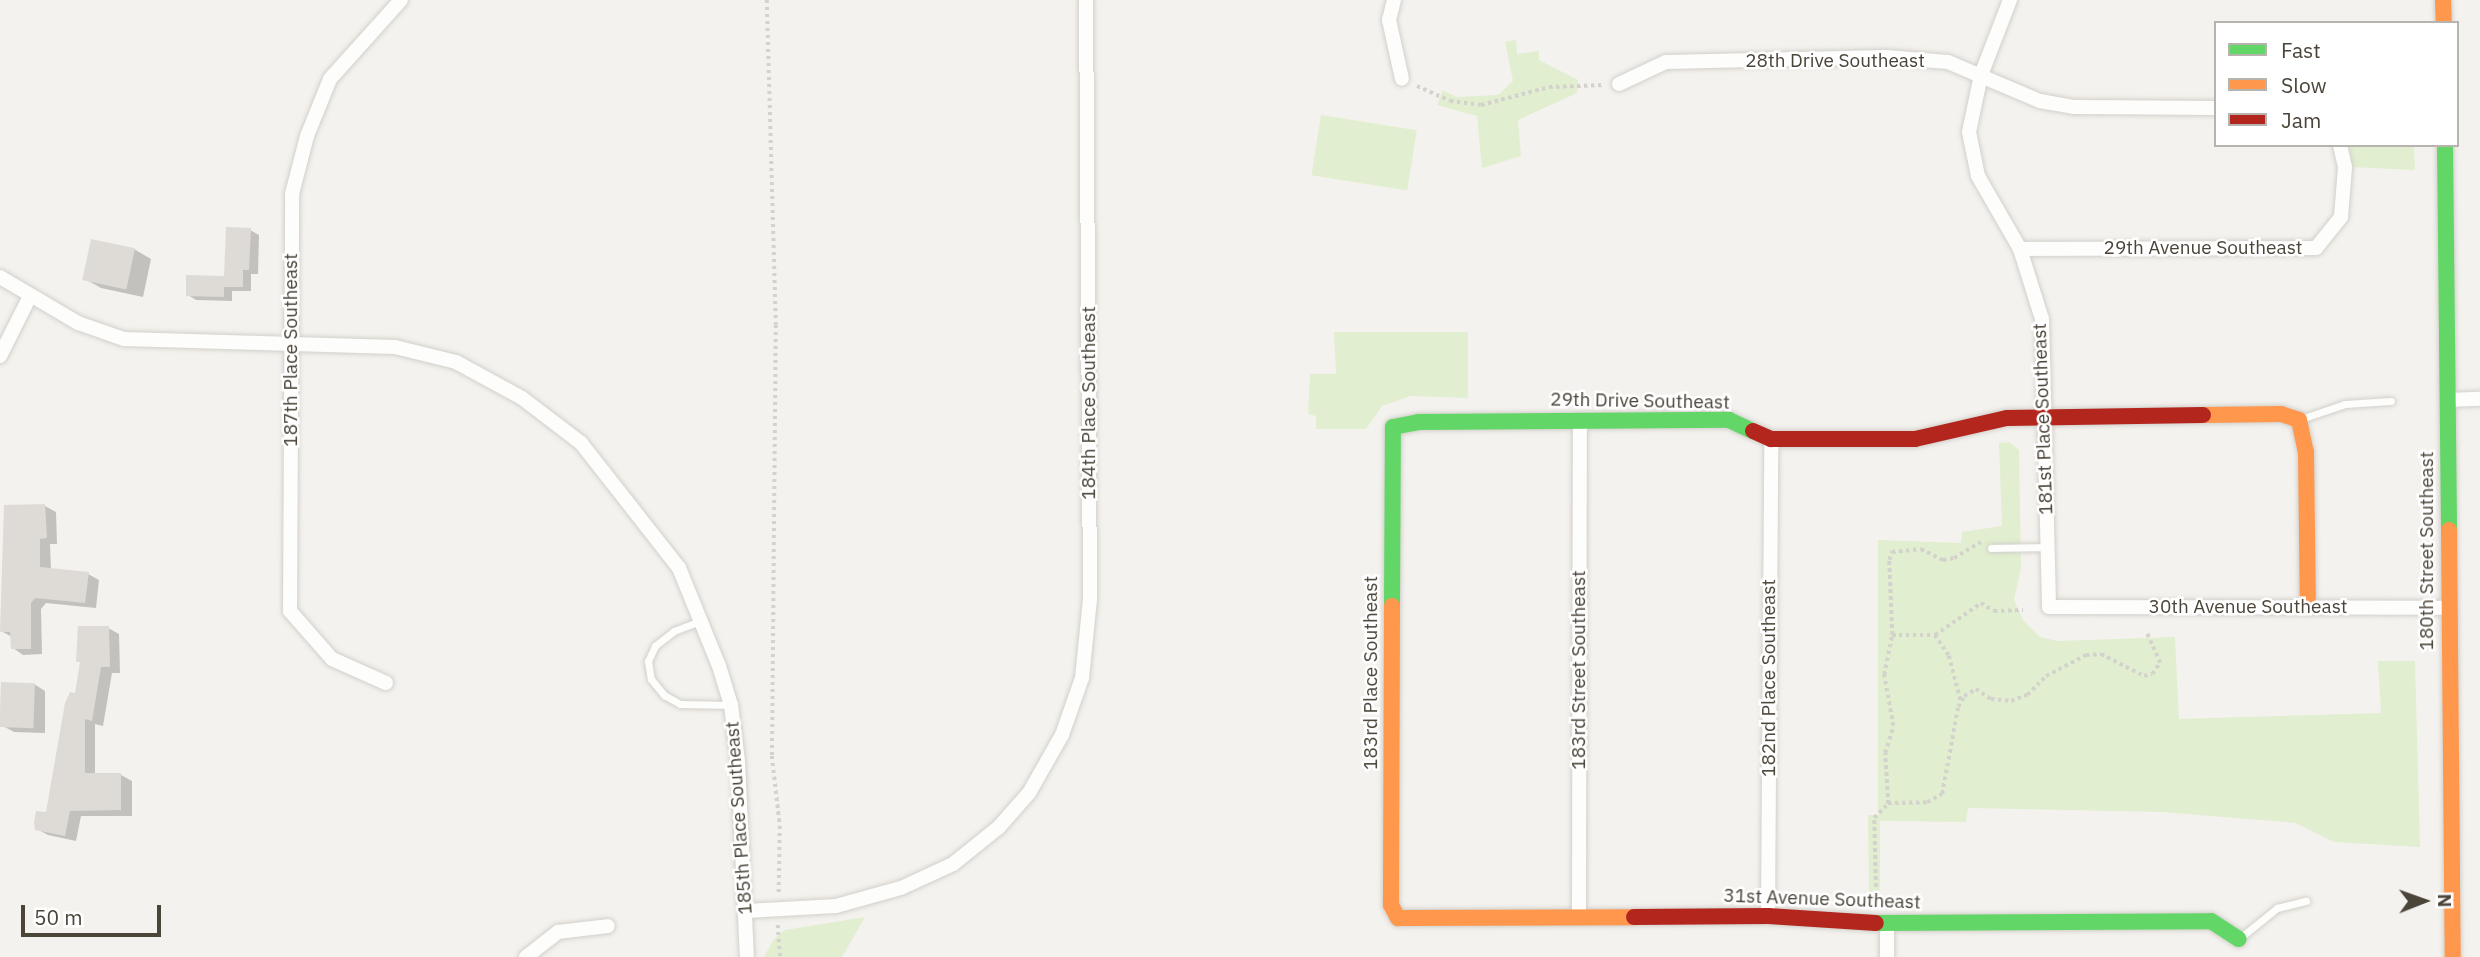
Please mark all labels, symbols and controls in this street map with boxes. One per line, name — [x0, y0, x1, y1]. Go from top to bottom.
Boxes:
legend — [2214, 21, 2459, 147]
text: Fast — [2281, 36, 2321, 64]
street label: 28th Drive Southeast — [1745, 50, 1925, 72]
text: Slow — [2281, 71, 2327, 99]
text: Jam — [2281, 106, 2321, 134]
street label: 29th Avenue Southeast — [2104, 237, 2302, 259]
street label: 187th Place Southeast — [280, 253, 302, 447]
street label: 184th Place Southeast — [1078, 306, 1100, 500]
street label: 181st Place Southeast — [2028, 323, 2058, 515]
street label: 29th Drive Southeast — [1550, 388, 1730, 414]
street label: 180th Street Southeast — [2416, 451, 2438, 651]
street label: 183rd Street Southeast — [1568, 570, 1590, 770]
street label: 183rd Place Southeast — [1360, 576, 1382, 770]
street label: 182nd Place Southeast — [1758, 579, 1780, 777]
street label: 30th Avenue Southeast — [2149, 596, 2347, 618]
street label: 185th Place Southeast — [721, 721, 757, 915]
north arrow — [2389, 866, 2459, 936]
street label: 31st Avenue Southeast — [1723, 884, 1921, 914]
scale bar — [24, 890, 164, 934]
text: N — [2433, 894, 2457, 908]
text: 50 m — [34, 903, 83, 931]

